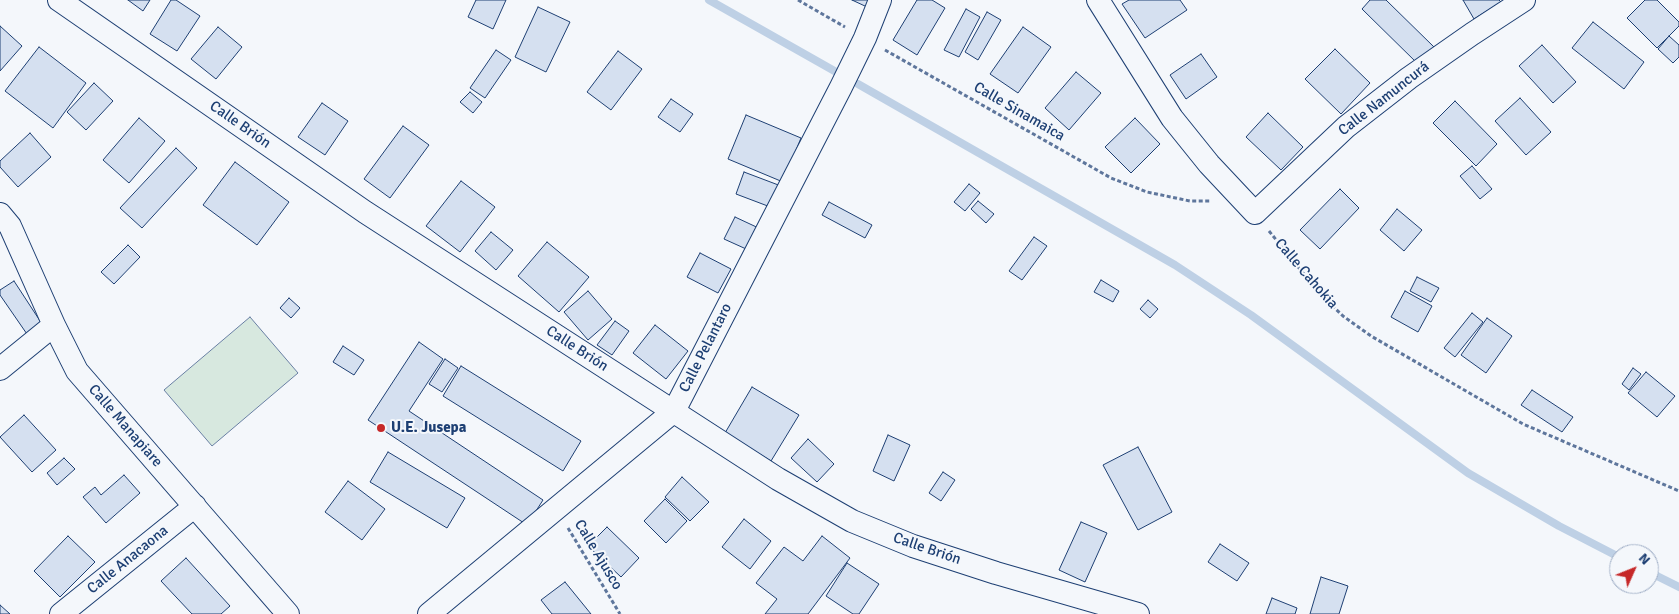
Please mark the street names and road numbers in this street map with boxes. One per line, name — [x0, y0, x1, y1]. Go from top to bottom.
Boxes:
street label: Calle Namuncurá — [1335, 58, 1433, 140]
street label: Calle Sinamaica — [970, 79, 1068, 145]
street label: Calle Brión — [206, 97, 274, 153]
street label: Calle Cahokia — [1271, 235, 1341, 313]
street label: Calle Pelantaro — [676, 300, 736, 396]
street label: Calle Brión — [543, 322, 611, 376]
street label: Calle Manapiare — [84, 381, 166, 471]
street label: Calle Ajusco — [570, 517, 626, 593]
street label: Calle Anacaona — [84, 522, 172, 598]
street label: Calle Brión — [891, 529, 963, 569]

